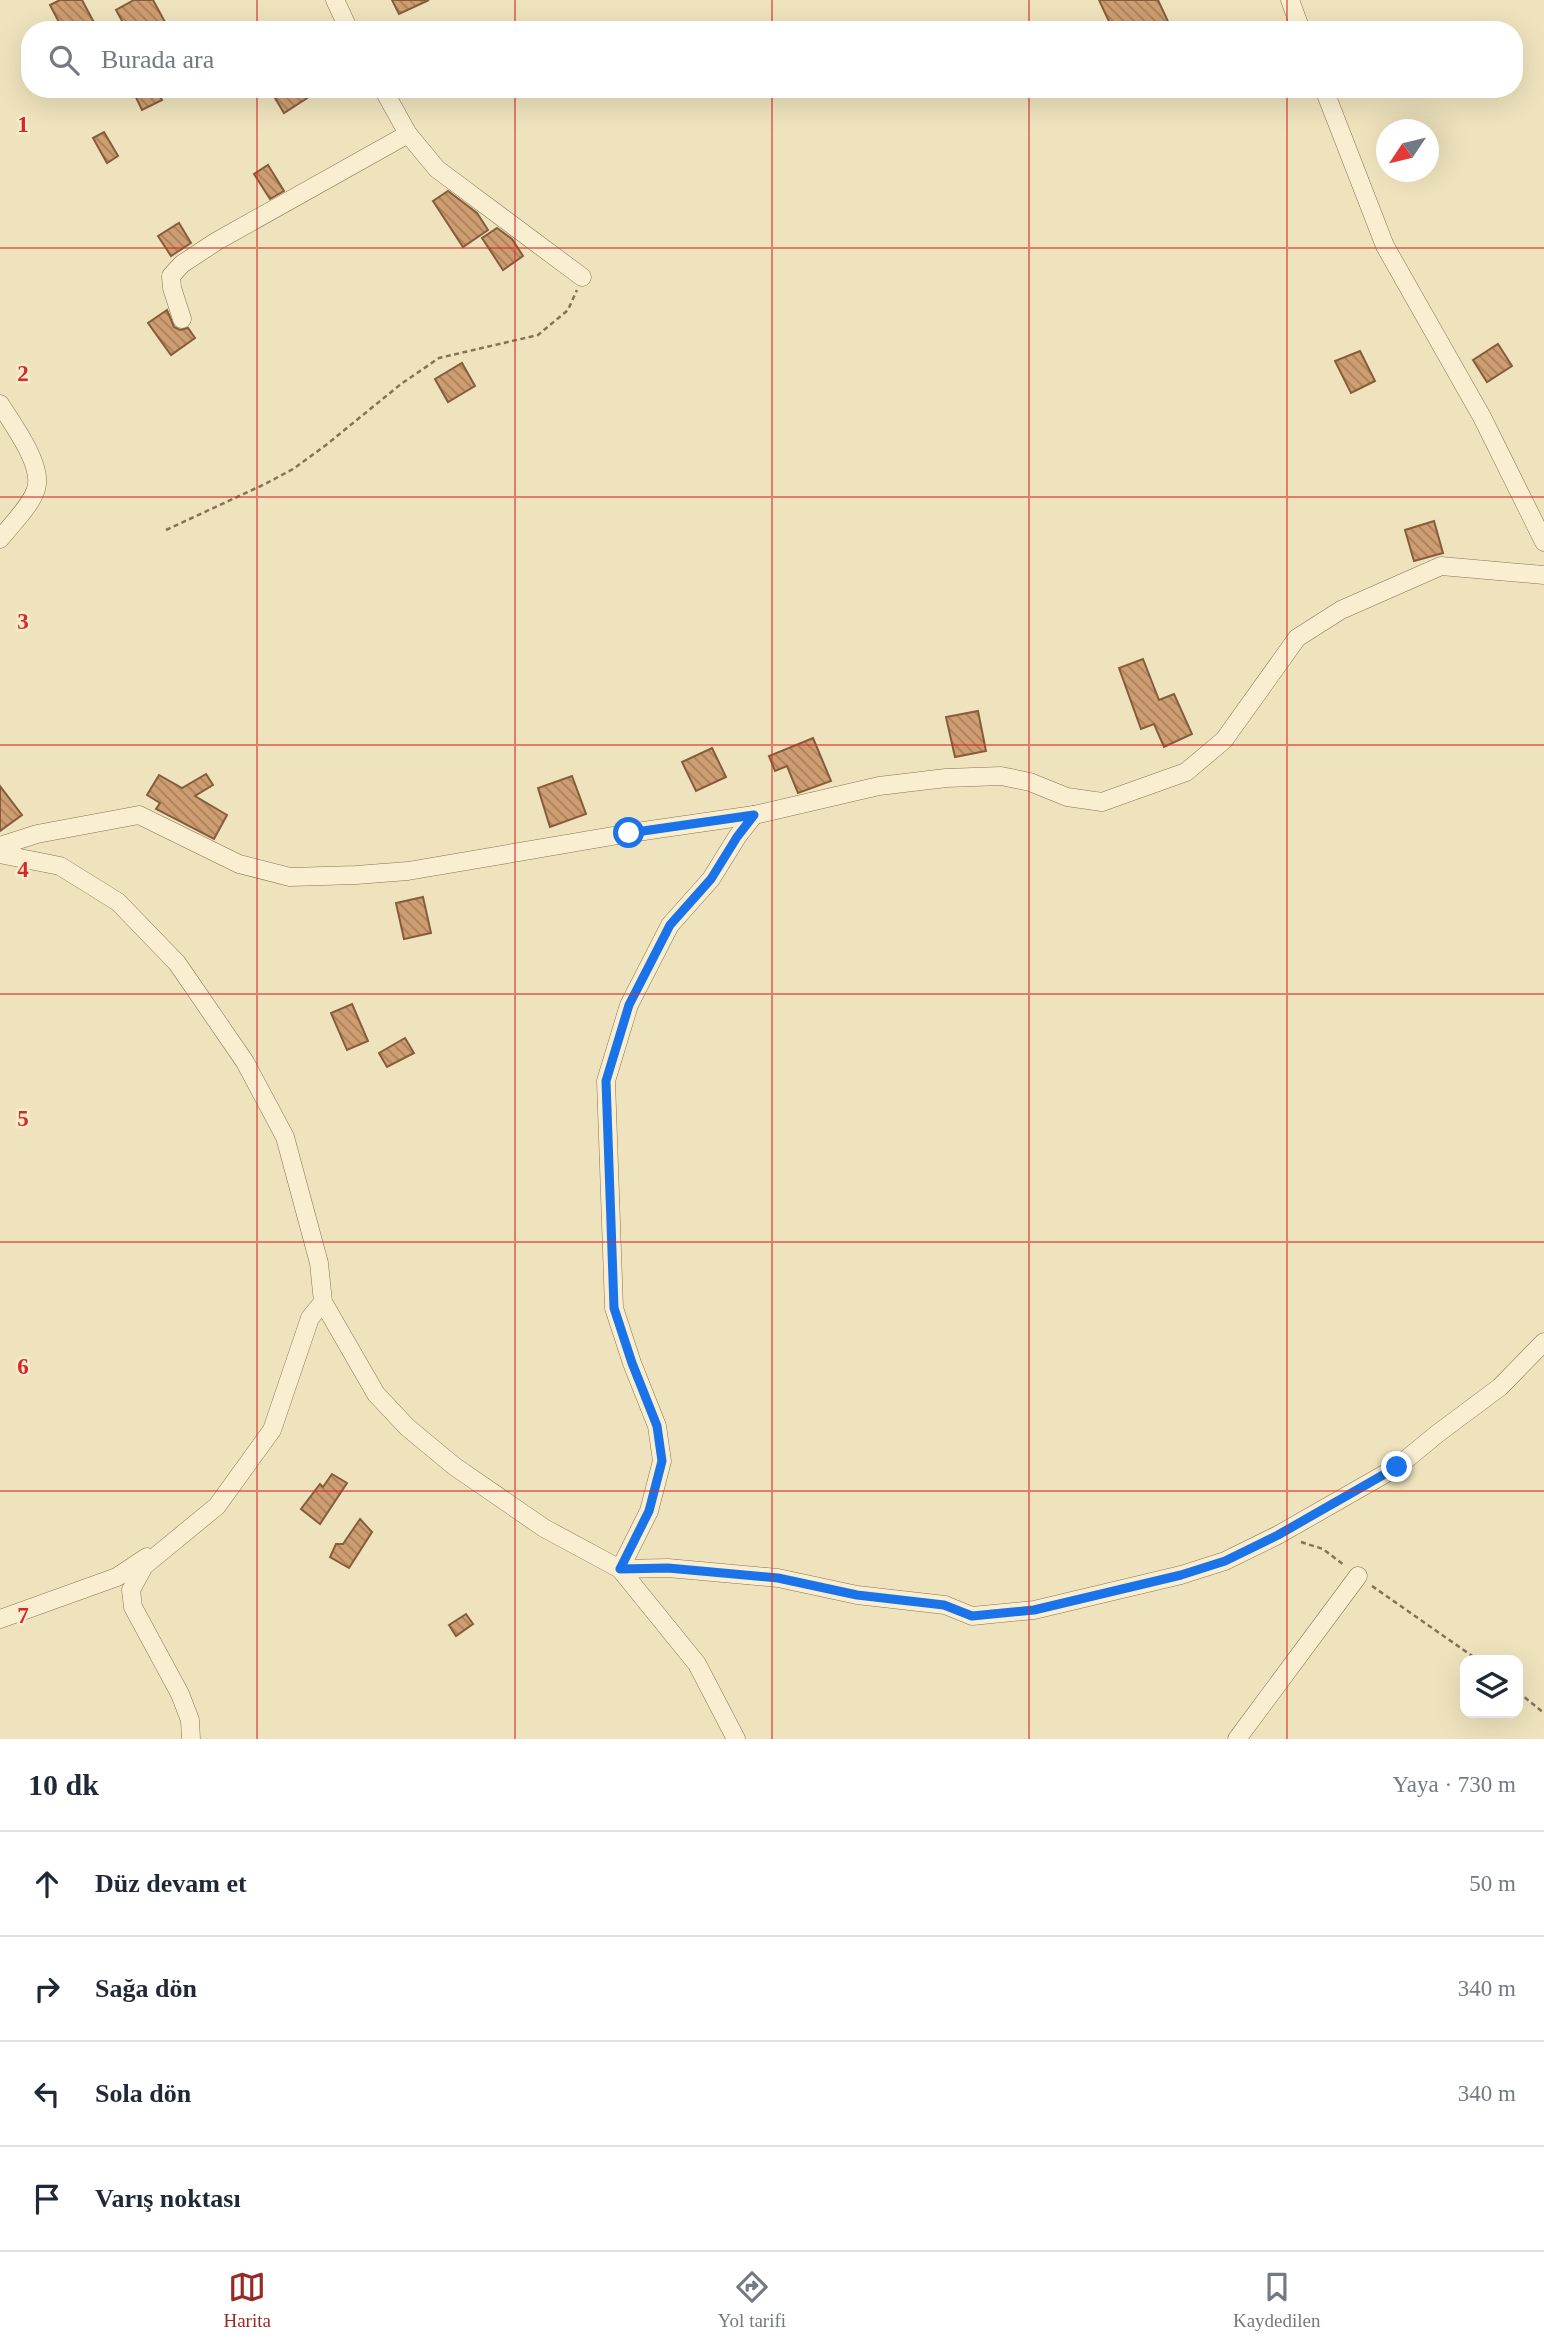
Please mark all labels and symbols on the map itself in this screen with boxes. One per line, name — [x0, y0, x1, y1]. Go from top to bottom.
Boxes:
text: 1 — [17, 112, 29, 137]
north arrow — [1376, 119, 1439, 182]
text: 2 — [17, 361, 29, 386]
text: 3 — [17, 609, 29, 634]
route start — [613, 817, 644, 848]
text: 4 — [17, 857, 29, 882]
text: 5 — [17, 1106, 29, 1131]
text: 6 — [17, 1354, 29, 1379]
route end — [1381, 1451, 1412, 1482]
text: 7 — [17, 1603, 29, 1628]

